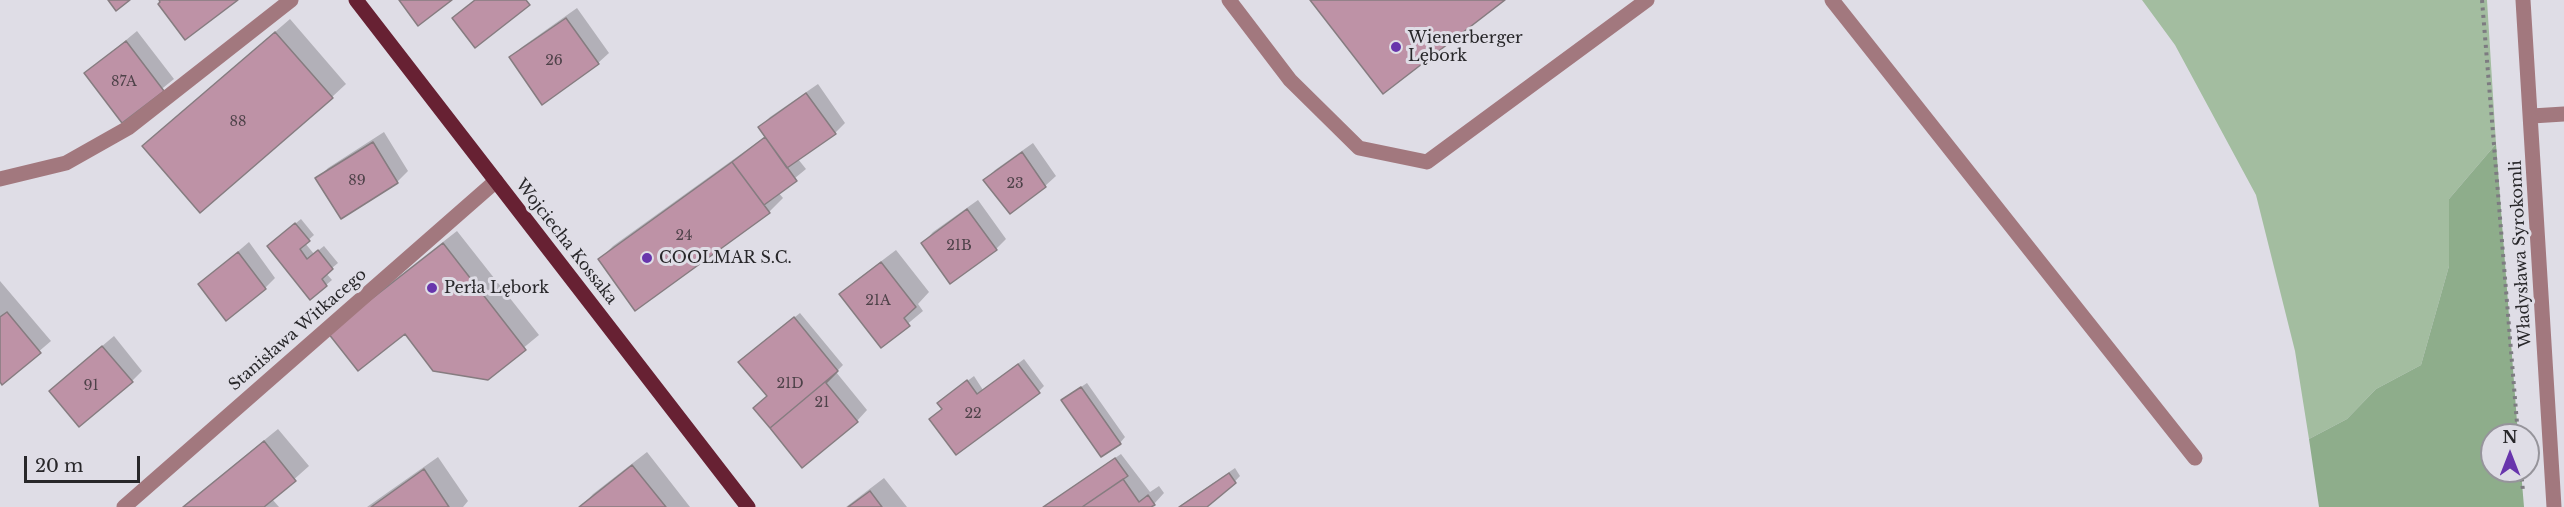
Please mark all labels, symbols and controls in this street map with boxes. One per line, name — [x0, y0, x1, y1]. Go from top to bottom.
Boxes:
place label: Wienerberger Lębork — [1408, 28, 1523, 66]
marker: Wienerberger Lębork — [1389, 40, 1403, 54]
house number: 26 — [545, 53, 563, 69]
house number: 87A — [111, 74, 137, 90]
house number: 88 — [230, 114, 246, 130]
street label: Władysława Syrokomli — [2507, 160, 2535, 348]
house number: 89 — [348, 173, 366, 189]
street label: Wojciecha Kossaka — [511, 176, 621, 308]
house number: 23 — [1006, 176, 1024, 192]
house number: 24 — [676, 228, 692, 244]
house number: 21B — [946, 238, 972, 254]
place label: COOLMAR S.C. — [659, 248, 792, 268]
marker: COOLMAR S.C. — [640, 251, 654, 265]
street label: Stanisława Witkacego — [225, 265, 371, 395]
place label: Perła Lębork — [444, 278, 549, 298]
marker: Perła Lębork — [425, 281, 439, 295]
house number: 21A — [865, 293, 891, 309]
house number: 21D — [776, 376, 804, 392]
house number: 91 — [83, 378, 99, 394]
house number: 21 — [815, 395, 829, 411]
house number: 22 — [964, 406, 982, 422]
north arrow — [2480, 423, 2540, 483]
text: N — [2502, 427, 2518, 447]
scale bar — [27, 444, 142, 482]
text: 20 m — [35, 455, 83, 477]

